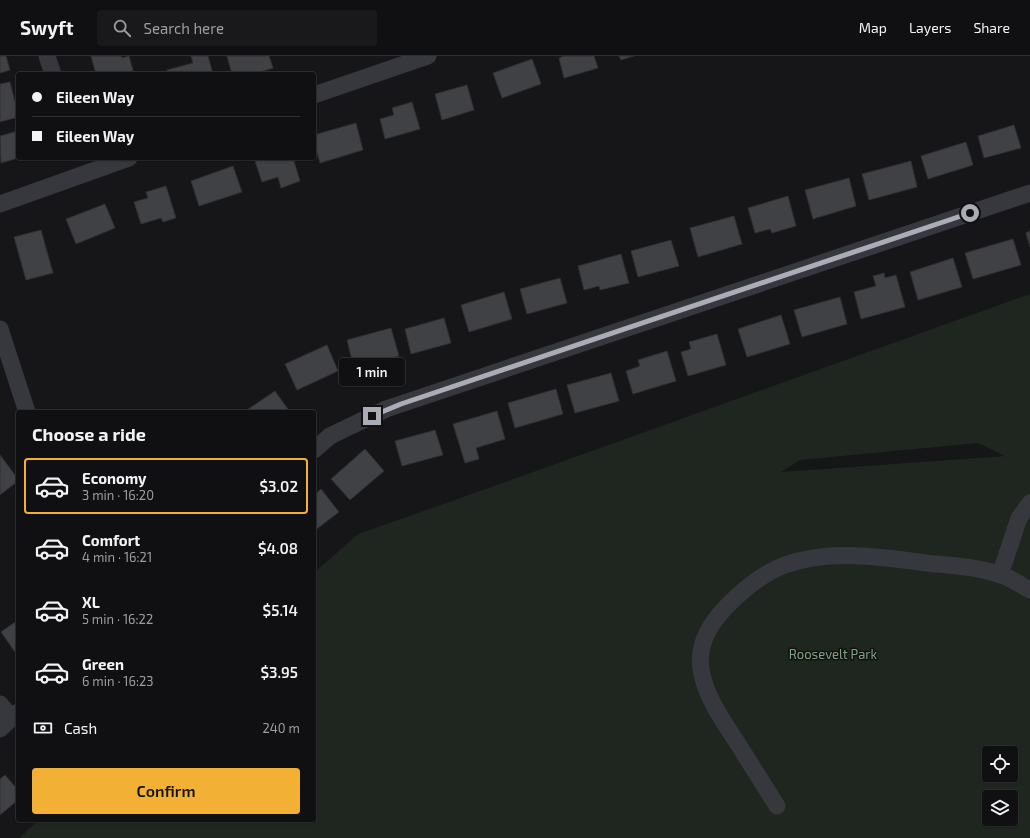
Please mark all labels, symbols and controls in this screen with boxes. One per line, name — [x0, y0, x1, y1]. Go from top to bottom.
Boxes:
search box — [97, 10, 377, 46]
text: Swyft — [20, 16, 73, 39]
icon: search — [111, 17, 133, 39]
text: Search here — [143, 19, 224, 37]
text: Map — [859, 19, 887, 36]
text: Layers — [909, 19, 951, 36]
text: Share — [973, 19, 1010, 36]
text: Eileen Way — [56, 88, 134, 106]
text: Eileen Way — [56, 127, 134, 145]
route start — [961, 204, 979, 222]
callout: 1 min — [339, 358, 405, 386]
text: 1 min — [357, 364, 387, 380]
route end — [363, 407, 381, 425]
text: Choose a ride — [32, 423, 146, 445]
icon: car — [34, 468, 70, 504]
text: Economy — [82, 469, 147, 487]
text: $3.02 — [260, 477, 298, 495]
text: 3 min · 16:20 — [82, 487, 154, 503]
icon: car — [34, 530, 70, 566]
text: Comfort — [82, 531, 140, 549]
text: $4.08 — [258, 539, 298, 557]
text: 4 min · 16:21 — [82, 549, 152, 565]
icon: car — [34, 592, 70, 628]
text: XL — [82, 593, 100, 611]
text: $5.14 — [263, 601, 298, 619]
text: 5 min · 16:22 — [82, 611, 153, 627]
park label: Roosevelt Park — [789, 646, 878, 662]
icon: car — [34, 654, 70, 690]
text: Green — [82, 655, 124, 673]
text: $3.95 — [260, 663, 298, 681]
text: 6 min · 16:23 — [82, 673, 154, 689]
icon: cash — [32, 717, 54, 739]
text: Cash — [64, 719, 97, 737]
text: 240 m — [263, 720, 300, 736]
map controls — [982, 746, 1018, 826]
button: locate — [982, 746, 1018, 782]
button: Confirm — [32, 768, 300, 814]
button: layers — [982, 790, 1018, 826]

